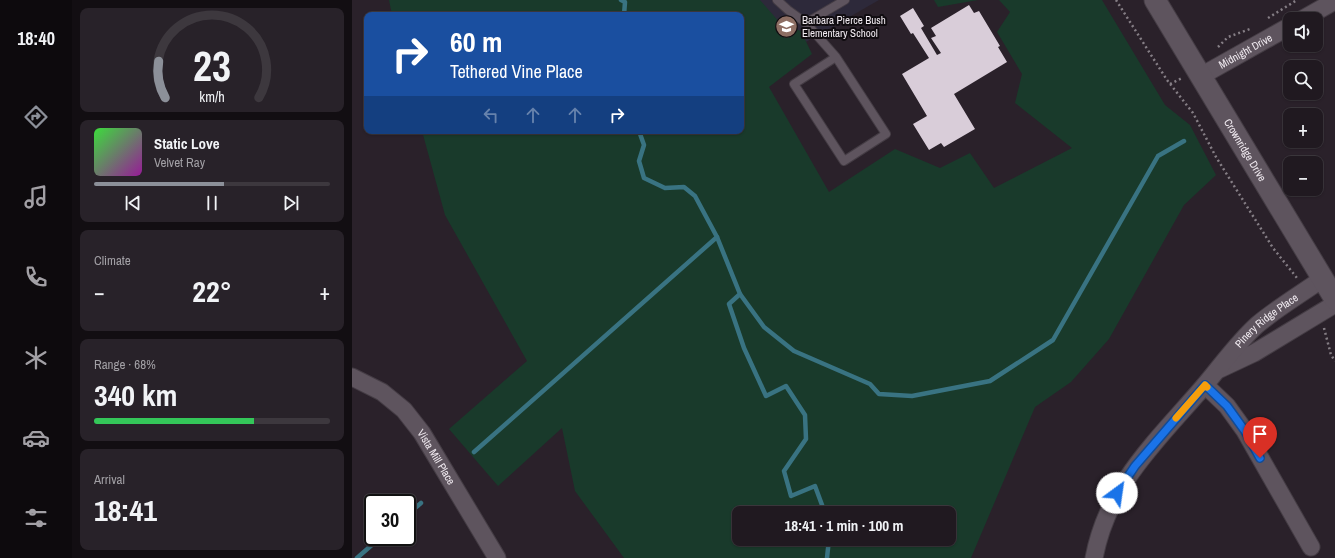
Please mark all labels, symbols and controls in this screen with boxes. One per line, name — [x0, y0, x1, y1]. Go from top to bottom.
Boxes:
map controls — [1283, 12, 1323, 196]
button: sound — [1283, 12, 1323, 52]
school or university icon: Barbara Pierce Bush Elementary School — [774, 13, 800, 39]
place label: Barbara Pierce Bush Elementary School — [802, 13, 886, 40]
text: 60 m — [450, 23, 502, 61]
text: 18:40 — [17, 26, 55, 51]
icon: right — [384, 28, 436, 80]
street label: Midnight Drive — [1216, 30, 1275, 72]
text: 23 — [193, 38, 231, 94]
text: Tethered Vine Place — [450, 59, 583, 84]
button: search — [1283, 60, 1323, 100]
text: km/h — [199, 87, 225, 106]
icon: directions — [22, 103, 50, 131]
icon: left — [480, 104, 502, 126]
icon: ahead — [522, 104, 544, 126]
icon: ahead — [564, 104, 586, 126]
icon: right — [606, 104, 628, 126]
button: + — [1283, 108, 1323, 148]
street label: Crownridge Drive — [1221, 116, 1270, 184]
text: Static Love — [154, 133, 220, 154]
text: Velvet Ray — [154, 154, 205, 171]
button: − — [1283, 156, 1323, 196]
icon: music — [22, 183, 50, 211]
icon: previous — [122, 192, 144, 214]
icon: pause — [201, 192, 223, 214]
icon: next — [280, 192, 302, 214]
text: Climate — [94, 252, 131, 269]
icon: phone — [22, 263, 50, 291]
text: 22° — [192, 271, 232, 311]
text: − — [94, 277, 105, 307]
text: + — [319, 277, 330, 307]
street label: Pinery Ridge Place — [1232, 290, 1301, 350]
icon: climate — [22, 344, 50, 372]
text: Range · 68% — [94, 356, 156, 373]
text: 340 km — [94, 375, 177, 415]
pin — [1243, 417, 1277, 458]
icon: arrive — [1249, 423, 1271, 445]
icon: car — [22, 424, 50, 452]
street label: Vista Mill Place — [414, 426, 458, 487]
text: Arrival — [94, 471, 125, 488]
position arrow — [1096, 472, 1138, 514]
text: 18:41 — [94, 490, 157, 530]
speed limit sign: 30 — [364, 494, 416, 546]
icon: filters — [22, 504, 50, 532]
text: 18:41 · 1 min · 100 m — [785, 515, 903, 536]

